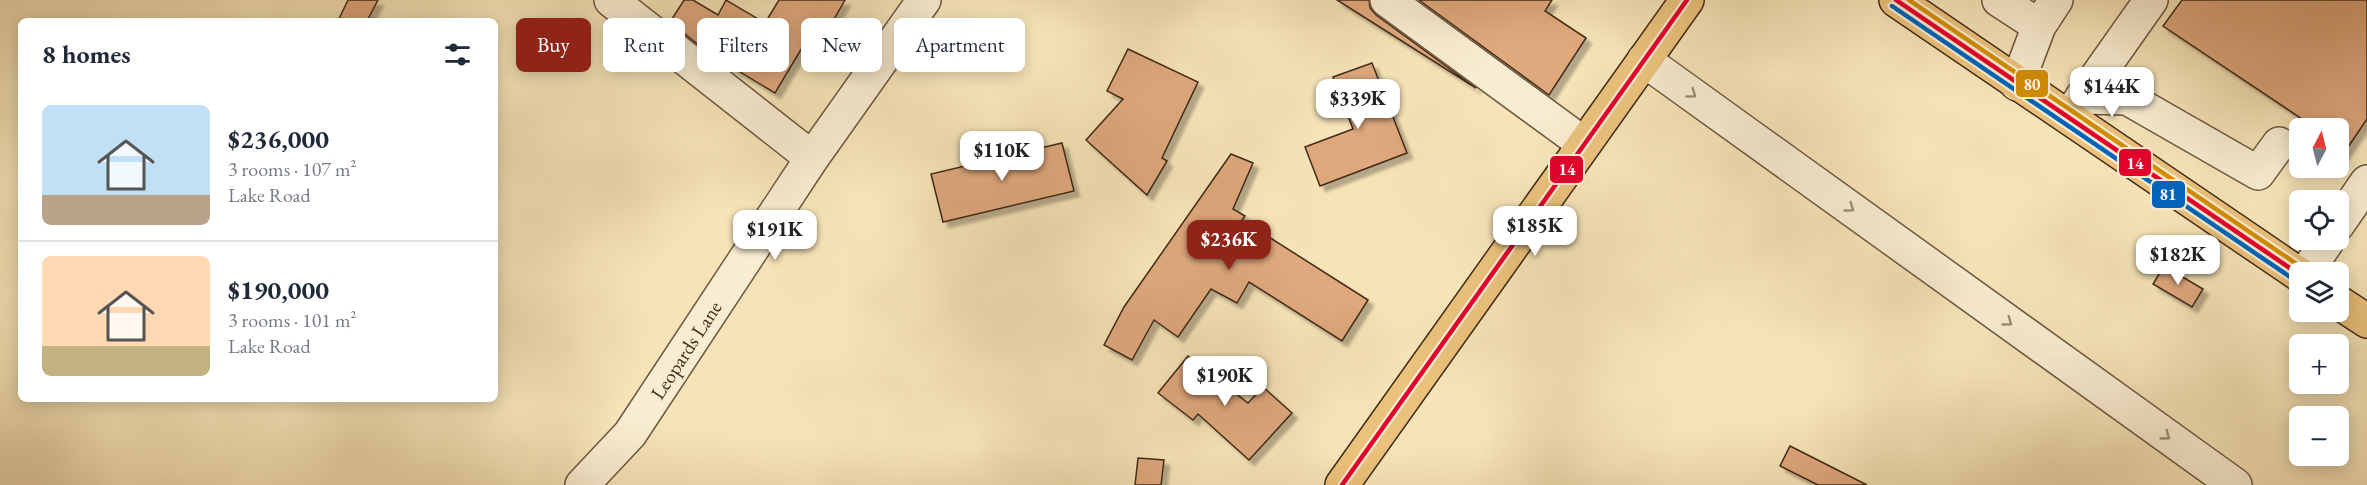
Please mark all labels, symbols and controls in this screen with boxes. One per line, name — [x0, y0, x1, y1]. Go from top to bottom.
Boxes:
chip: Buy — [516, 18, 591, 72]
chip: Rent — [603, 18, 685, 72]
chip: Filters — [697, 18, 789, 72]
chip: New — [801, 18, 882, 72]
chip: Apartment — [894, 18, 1025, 72]
text: 8 homes — [42, 37, 131, 71]
icon: filters — [441, 38, 474, 71]
pin: $144K — [2070, 67, 2154, 118]
line badge: 80 — [2015, 69, 2049, 98]
text: $144K — [2084, 73, 2140, 99]
text: 80 — [2024, 74, 2041, 95]
pin: $339K — [1316, 79, 1400, 130]
text: $339K — [1330, 85, 1386, 111]
one-way arrow — [1685, 87, 1696, 98]
north arrow — [2289, 118, 2349, 178]
map controls — [2289, 118, 2349, 466]
text: $236,000 — [228, 122, 329, 156]
icon: home — [90, 129, 162, 201]
pin: $110K — [960, 131, 1044, 182]
text: $110K — [974, 137, 1030, 163]
line badge: 14 — [2118, 148, 2152, 177]
text: 14 — [2127, 153, 2144, 174]
line badge: 14 — [1549, 155, 1584, 184]
text: 3 rooms · 107 m² — [228, 156, 356, 182]
text: 14 — [1559, 159, 1576, 180]
line badge: 81 — [2151, 180, 2186, 209]
text: Lake Road — [228, 182, 311, 208]
text: 81 — [2160, 184, 2176, 205]
button: locate — [2289, 190, 2349, 250]
one-way arrow — [1843, 201, 1854, 212]
pin: $185K — [1493, 206, 1577, 257]
pin: $191K — [733, 210, 817, 261]
text: $185K — [1507, 212, 1563, 238]
text: $191K — [747, 216, 803, 242]
pin: $236K — [1187, 220, 1271, 271]
text: $236K — [1201, 226, 1257, 252]
pin: $182K — [2136, 235, 2220, 286]
text: $182K — [2150, 241, 2206, 267]
button: layers — [2289, 262, 2349, 322]
text: $190,000 — [228, 273, 329, 307]
icon: home — [90, 280, 162, 352]
street label: Leopards Lane — [644, 296, 728, 404]
text: 3 rooms · 101 m² — [228, 307, 356, 333]
one-way arrow — [2001, 315, 2012, 326]
text: Lake Road — [228, 333, 311, 359]
button: + — [2289, 334, 2349, 394]
pin: $190K — [1183, 356, 1267, 407]
text: $190K — [1197, 362, 1253, 388]
button: − — [2289, 406, 2349, 466]
one-way arrow — [2160, 429, 2171, 440]

